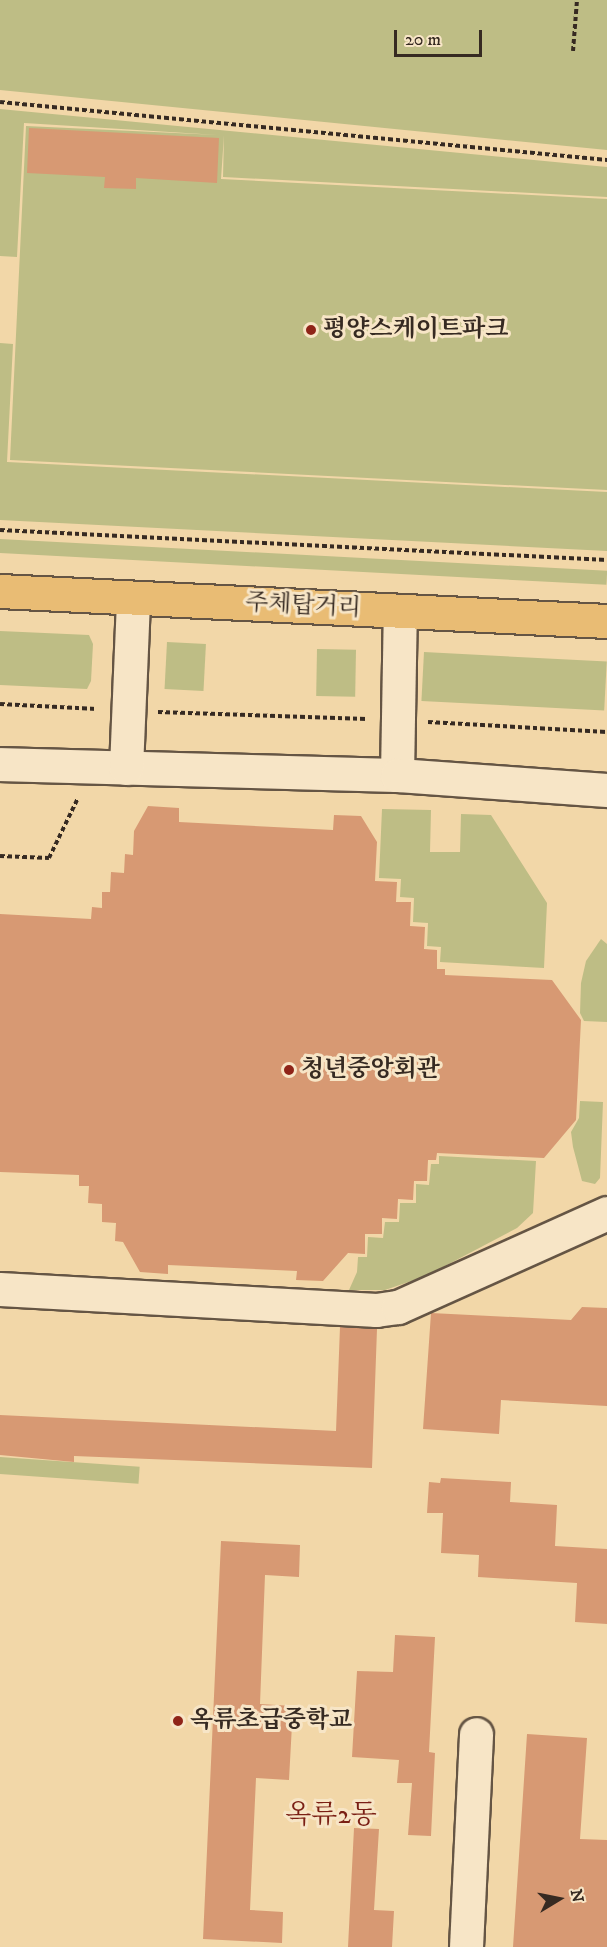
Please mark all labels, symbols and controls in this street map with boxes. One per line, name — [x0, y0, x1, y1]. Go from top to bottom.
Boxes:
scale bar — [397, 18, 486, 56]
text: 20 m — [405, 29, 441, 51]
place label: 평양스케이트파크 — [323, 316, 508, 344]
marker: 평양스케이트파크 — [304, 323, 318, 337]
street label: 주체탑거리 — [244, 589, 362, 623]
place label: 청년중앙회관 — [301, 1056, 440, 1084]
marker: 청년중앙회관 — [282, 1063, 296, 1077]
place label: 옥류초급중학교 — [190, 1707, 352, 1735]
marker: 옥류초급중학교 — [171, 1714, 185, 1728]
district label: 옥류2동 — [285, 1800, 377, 1832]
north arrow — [529, 1869, 589, 1929]
text: N — [566, 1888, 588, 1904]

